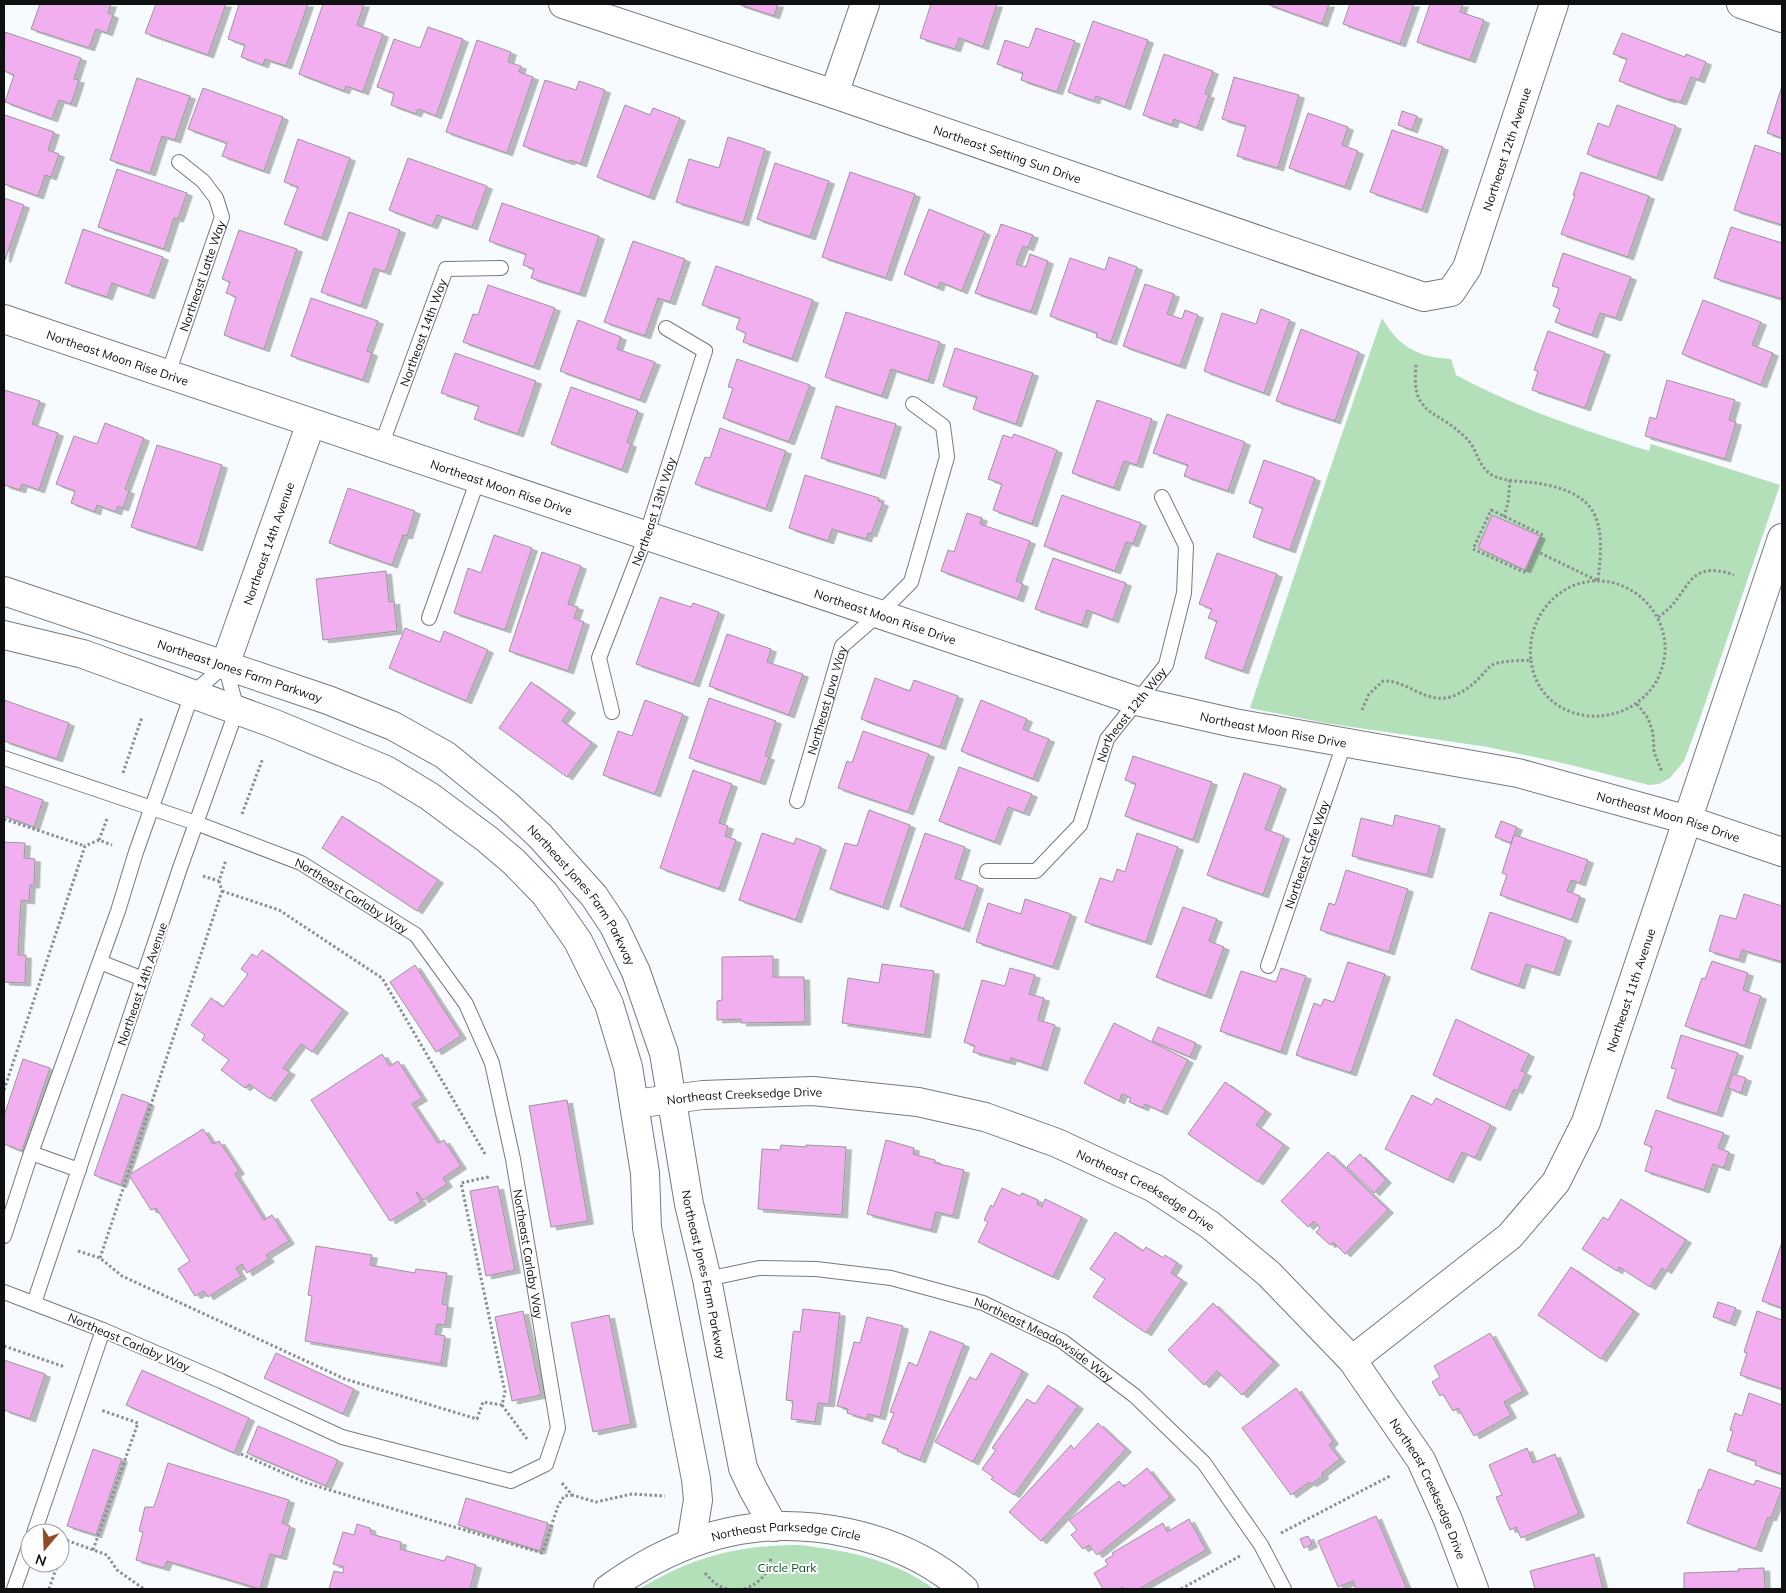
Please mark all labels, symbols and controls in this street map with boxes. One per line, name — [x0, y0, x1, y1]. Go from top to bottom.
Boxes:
street label: Northeast 12th Avenue — [1479, 85, 1534, 213]
street label: Northeast Setting Sun Drive — [932, 121, 1083, 186]
street label: Northeast Latte Way — [176, 218, 228, 333]
street label: Northeast 14th Way — [396, 276, 450, 388]
street label: Northeast Moon Rise Drive — [45, 326, 191, 388]
street label: Northeast 13th Way — [628, 454, 678, 568]
street label: Northeast Moon Rise Drive — [429, 456, 574, 518]
street label: Northeast 14th Avenue — [239, 480, 297, 607]
street label: Northeast Moon Rise Drive — [812, 585, 958, 647]
street label: Northeast Jones Farm Parkway — [156, 636, 325, 705]
street label: Northeast Java Way — [803, 643, 849, 756]
street label: Northeast 12th Way — [1093, 663, 1169, 764]
street label: Northeast Moon Rise Drive — [1199, 708, 1348, 750]
street label: Northeast Moon Rise Drive — [1595, 788, 1742, 845]
street label: Northeast Cafe Way — [1281, 798, 1332, 911]
street label: Northeast Jones Farm Parkway — [525, 821, 639, 968]
street label: Northeast Carlaby Way — [293, 854, 412, 936]
street label: Northeast 14th Avenue — [114, 920, 170, 1048]
street label: Northeast 11th Avenue — [1603, 926, 1658, 1054]
street label: Northeast Creeksedge Drive — [666, 1083, 823, 1107]
street label: Northeast Creeksedge Drive — [1074, 1146, 1218, 1234]
street label: Northeast Carlaby Way — [511, 1188, 547, 1321]
street label: Northeast Jones Farm Parkway — [679, 1189, 730, 1361]
street label: Northeast Meadowside Way — [973, 1294, 1117, 1385]
street label: Northeast Carlaby Way — [66, 1309, 193, 1375]
street label: Northeast Creeksedge Drive — [1387, 1415, 1469, 1561]
street label: Northeast Parksedge Circle — [709, 1519, 863, 1544]
north arrow — [20, 1523, 70, 1573]
text: N — [33, 1550, 49, 1571]
park label: Circle Park — [757, 1560, 817, 1575]

